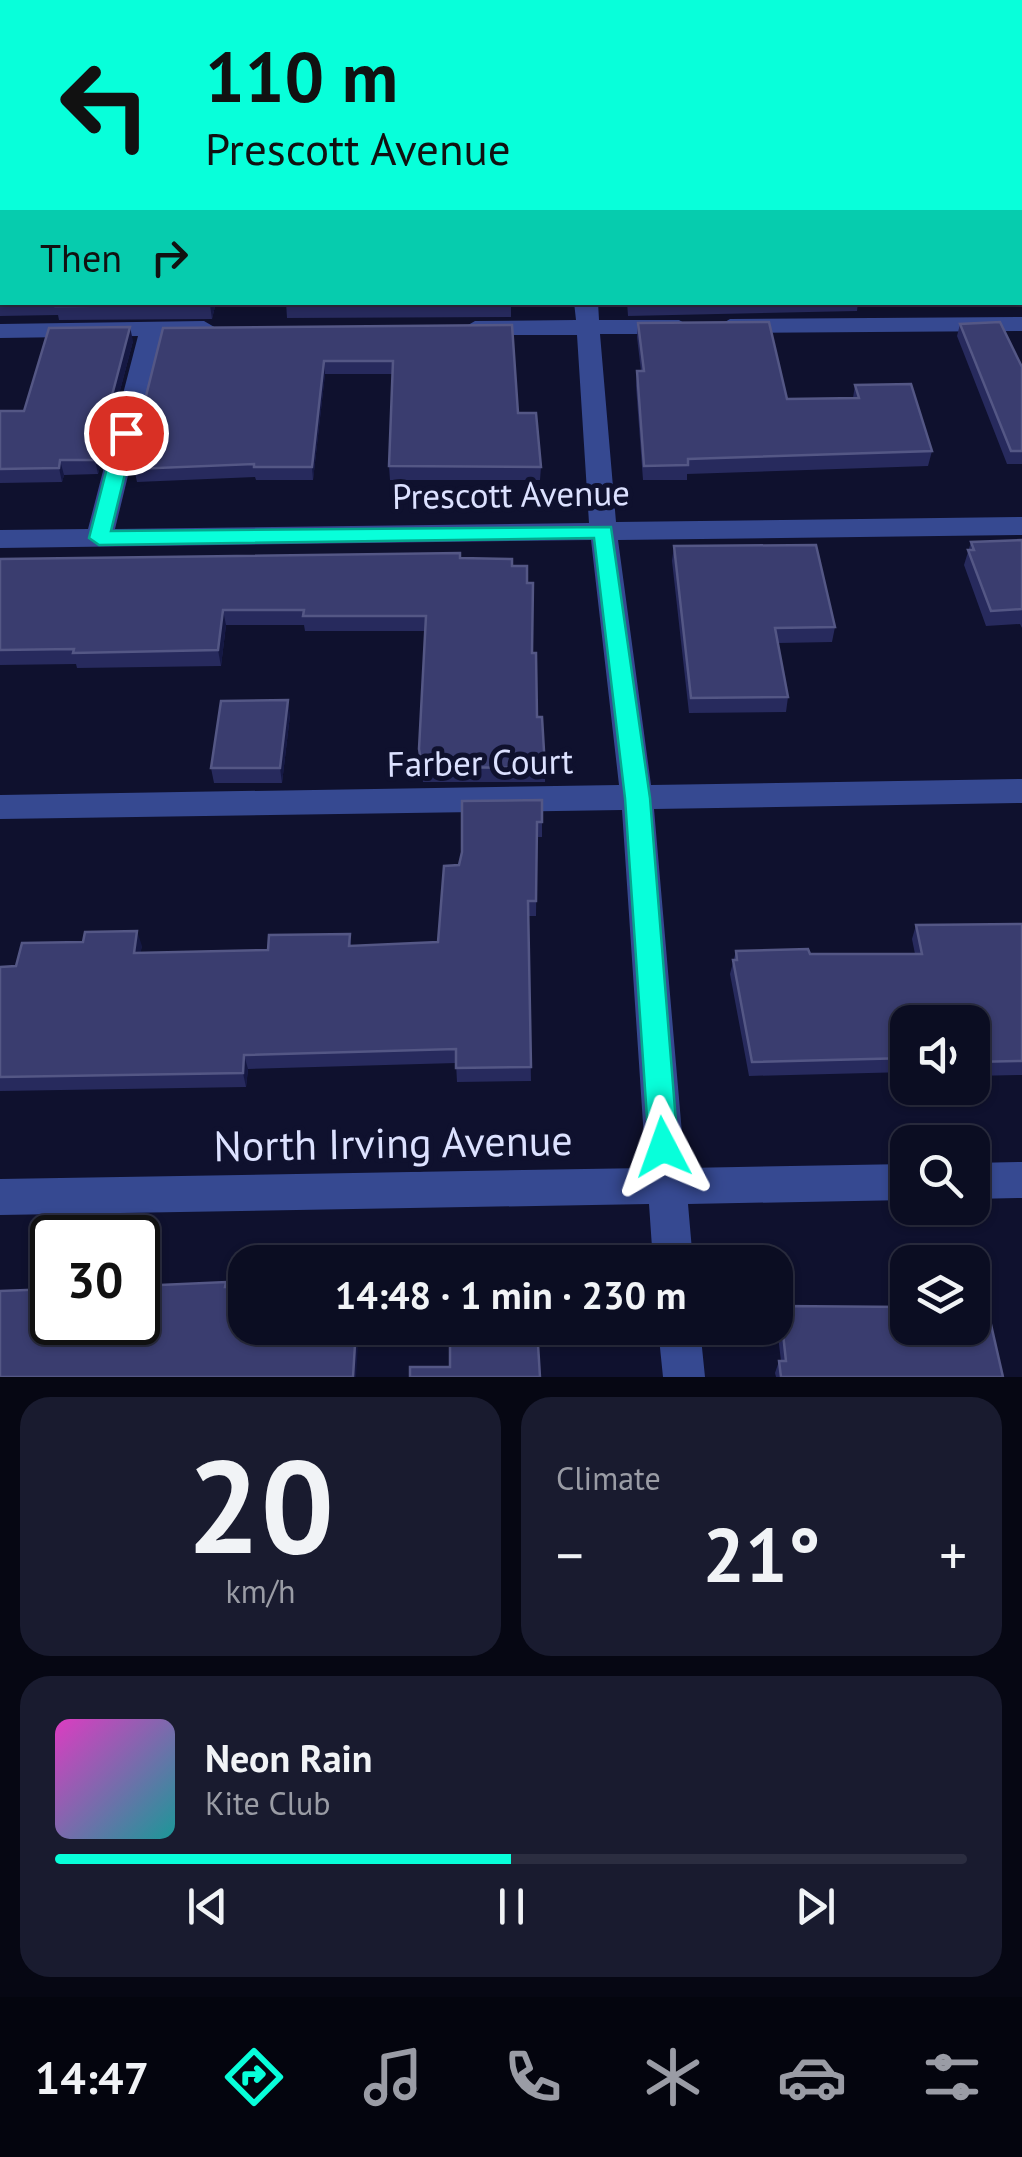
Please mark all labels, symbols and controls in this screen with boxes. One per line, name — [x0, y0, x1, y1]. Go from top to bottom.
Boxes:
text: 110 m — [205, 31, 398, 121]
icon: left — [40, 40, 170, 170]
text: Prescott Avenue — [205, 119, 511, 177]
icon: right — [142, 230, 197, 285]
text: Then — [40, 233, 122, 282]
pin — [84, 391, 169, 476]
icon: arrive — [99, 406, 154, 461]
street label: Prescott Avenue — [392, 469, 630, 519]
street label: Farber Court — [386, 737, 574, 787]
map controls — [890, 1005, 990, 1345]
button: sound — [890, 1005, 990, 1105]
position arrow — [611, 1095, 715, 1199]
street label: North Irving Avenue — [213, 1112, 573, 1173]
button: search — [890, 1125, 990, 1225]
speed limit sign: 30 — [30, 1215, 160, 1345]
button: layers — [890, 1245, 990, 1345]
text: 14:48 · 1 min · 230 m — [335, 1270, 686, 1319]
text: 20 — [187, 1421, 334, 1589]
text: Climate — [556, 1457, 661, 1499]
text: 21° — [703, 1506, 820, 1603]
text: − — [556, 1519, 584, 1590]
text: + — [939, 1519, 967, 1590]
text: km/h — [225, 1570, 296, 1612]
text: Neon Rain — [205, 1733, 372, 1782]
text: Kite Club — [205, 1782, 331, 1824]
icon: previous — [180, 1879, 235, 1934]
icon: pause — [484, 1879, 539, 1934]
icon: next — [788, 1879, 843, 1934]
icon: directions — [219, 2042, 289, 2112]
icon: music — [358, 2042, 428, 2112]
icon: phone — [498, 2042, 568, 2112]
icon: climate — [638, 2042, 708, 2112]
icon: car — [777, 2042, 847, 2112]
icon: filters — [917, 2042, 987, 2112]
text: 14:47 — [35, 2048, 149, 2106]

